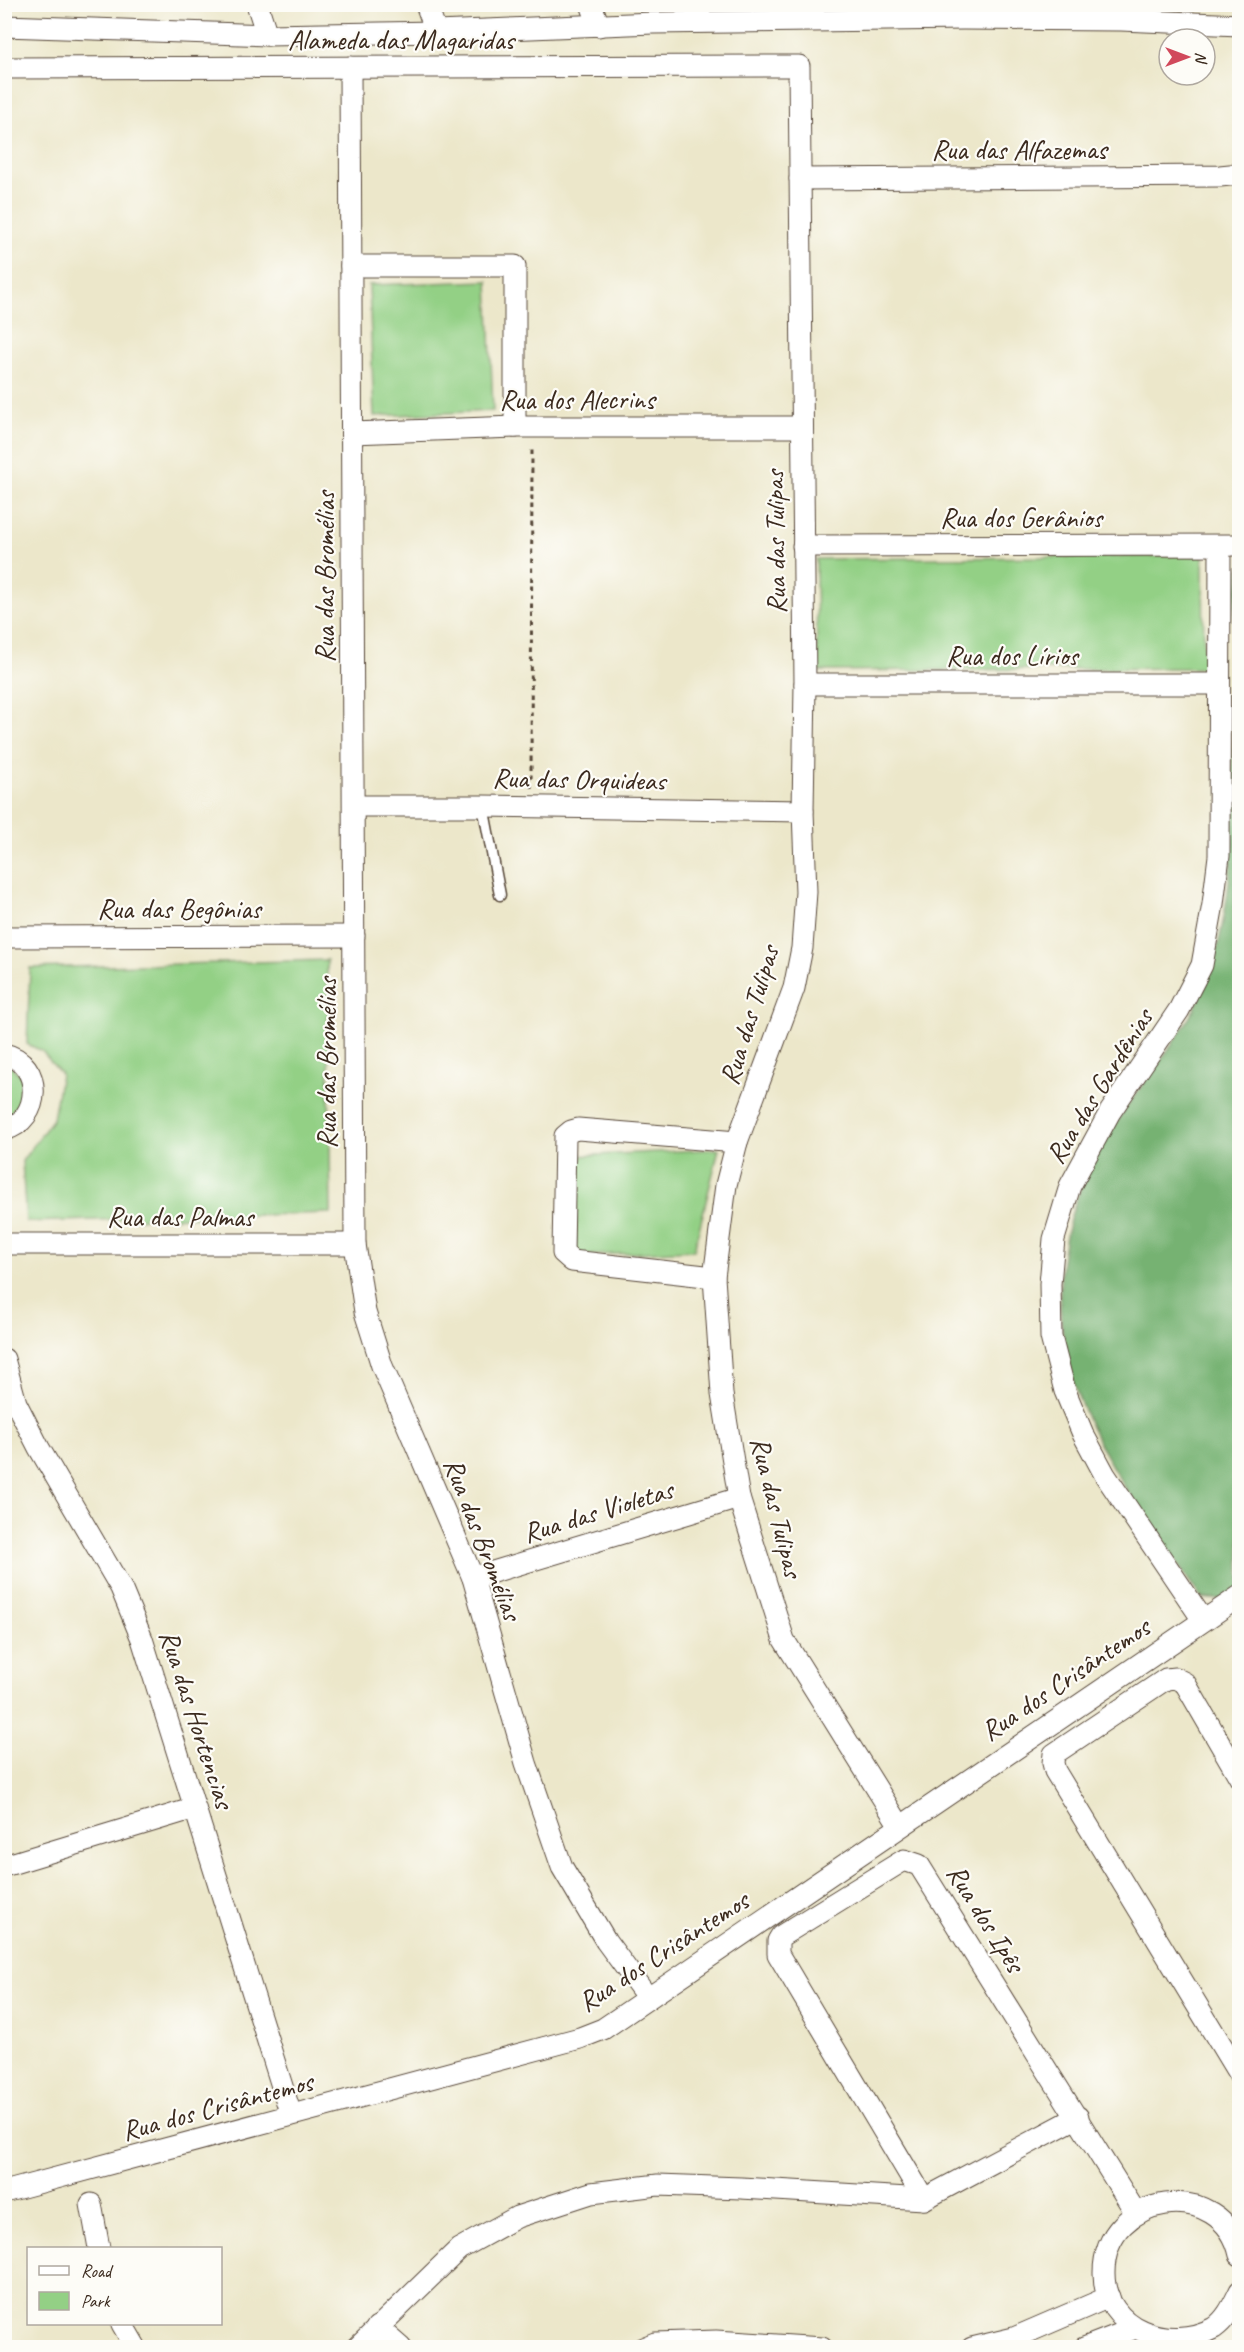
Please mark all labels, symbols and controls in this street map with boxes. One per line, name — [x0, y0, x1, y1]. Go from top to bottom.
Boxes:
street label: Alameda das Magaridas — [288, 22, 517, 57]
north arrow — [1157, 27, 1217, 87]
text: N — [1191, 52, 1211, 65]
street label: Rua das Alfazemas — [932, 132, 1109, 167]
street label: Rua dos Alecrins — [499, 382, 657, 417]
street label: Rua das Tulipas — [756, 467, 794, 614]
street label: Rua das Bromélias — [307, 489, 342, 663]
street label: Rua dos Gerânios — [940, 500, 1104, 535]
street label: Rua dos Lírios — [946, 638, 1080, 673]
street label: Rua das Orquideas — [492, 760, 668, 798]
street label: Rua das Begônias — [97, 891, 263, 926]
street label: Rua das Tulipas — [711, 939, 787, 1089]
street label: Rua das Bromélias — [309, 975, 344, 1149]
street label: Rua das Gardênias — [1038, 1000, 1162, 1170]
street label: Rua das Palmas — [107, 1199, 256, 1234]
street label: Rua das Tulipas — [743, 1433, 812, 1583]
street label: Rua das Bromélias — [436, 1453, 531, 1628]
street label: Rua das Violetas — [519, 1471, 680, 1550]
street label: Rua dos Crisântemos — [974, 1608, 1158, 1748]
street label: Rua das Hortencias — [152, 1625, 243, 1815]
street label: Rua dos Ipês — [939, 1858, 1034, 1980]
street label: Rua dos Crisântemos — [571, 1882, 757, 2019]
street label: Rua dos Crisântemos — [118, 2063, 319, 2148]
legend — [27, 2247, 222, 2325]
text: Road — [81, 2260, 114, 2282]
text: Park — [81, 2290, 111, 2312]

